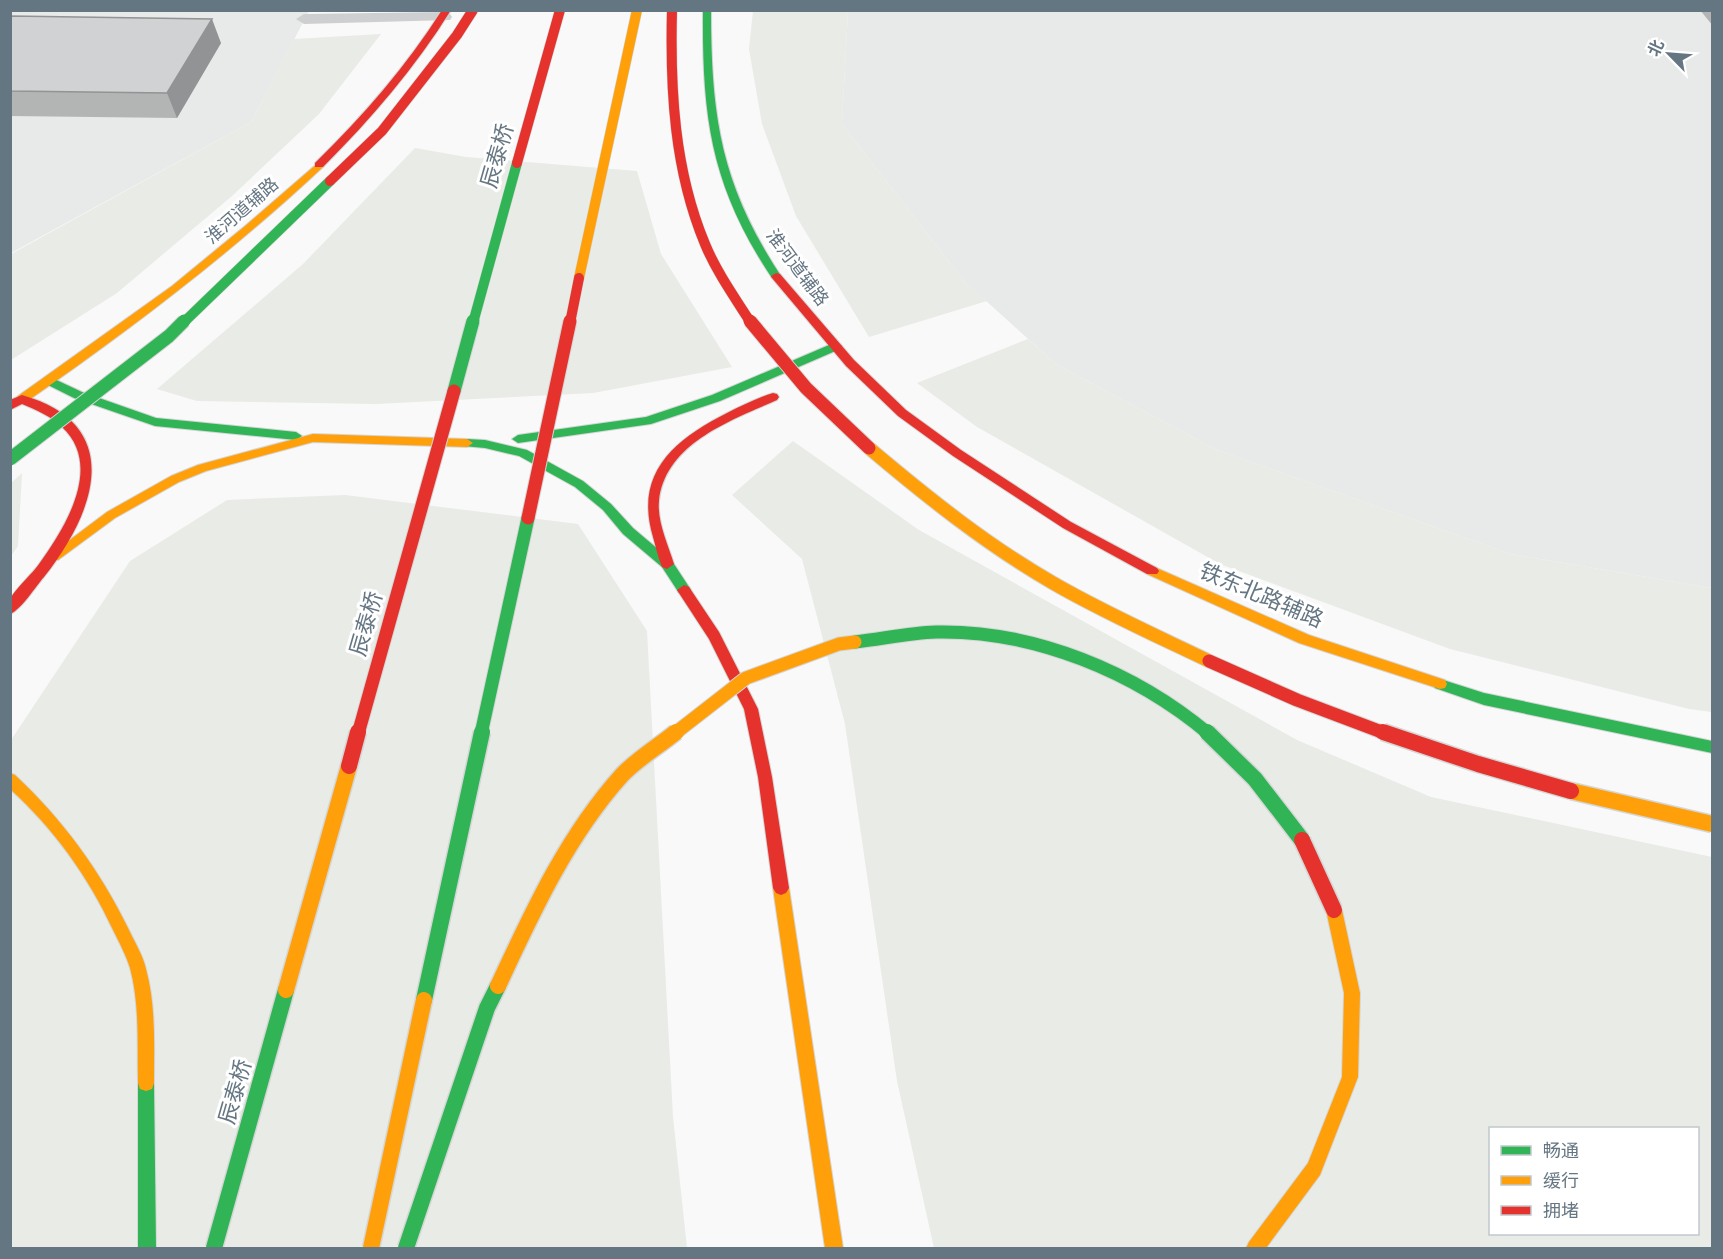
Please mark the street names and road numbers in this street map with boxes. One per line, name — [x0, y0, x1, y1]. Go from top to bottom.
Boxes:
street label: 辰泰桥 — [476, 121, 520, 191]
street label: 淮河道辅路 — [201, 174, 283, 248]
street label: 淮河道辅路 — [762, 226, 832, 310]
street label: 铁东北路辅路 — [1195, 558, 1327, 634]
street label: 辰泰桥 — [345, 589, 389, 659]
street label: 辰泰桥 — [214, 1057, 258, 1127]

